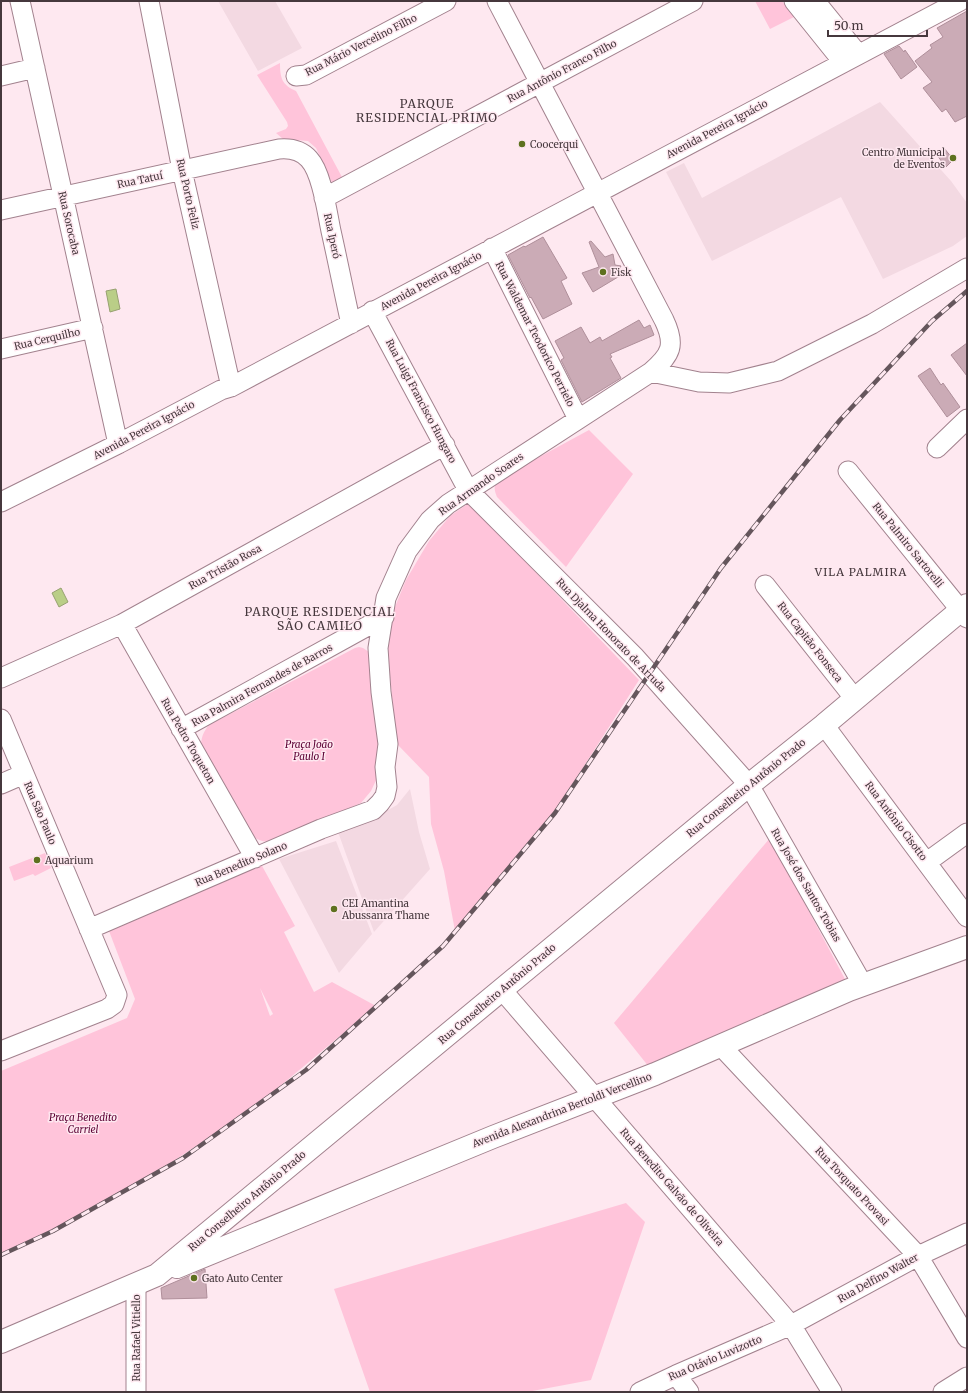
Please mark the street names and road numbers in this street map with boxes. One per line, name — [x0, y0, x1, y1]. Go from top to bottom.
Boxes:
street label: Rua Mário Vercelino Filho — [303, 11, 419, 79]
street label: Rua Antônio Franco Filho — [505, 37, 619, 105]
street label: Avenida Pereira Ignácio — [663, 97, 770, 162]
street label: Rua Porto Feliz — [174, 157, 203, 231]
street label: Rua Tatuí — [116, 169, 165, 191]
street label: Rua Sorocaba — [55, 190, 83, 257]
street label: Rua Iperó — [321, 212, 343, 260]
street label: Avenida Pereira Ignácio — [377, 249, 484, 314]
street label: Rua Waldemar Teodorico Perrielo — [493, 259, 577, 409]
street label: Rua Cerquilho — [13, 325, 82, 353]
street label: Rua Luigi Francisco Hungaro — [383, 337, 459, 465]
street label: Avenida Pereira Ignácio — [90, 398, 197, 463]
street label: Rua Armando Soares — [436, 450, 526, 518]
street label: Rua Palmiro Sartorelli — [870, 500, 946, 590]
street label: Rua Tristão Rosa — [186, 541, 264, 592]
street label: Rua Djalma Honorato de Arruda — [553, 576, 669, 695]
street label: Rua Capitão Fonseca — [775, 599, 846, 685]
street label: Rua Palmira Fernandes de Barros — [189, 641, 335, 729]
street label: Rua Pedro Toqueton — [158, 696, 218, 787]
street label: Rua Conselheiro Antônio Prado — [684, 736, 808, 840]
street label: Rua Antônio Cisotto — [862, 779, 930, 863]
street label: Rua São Paulo — [21, 780, 59, 847]
street label: Rua José dos Santos Tobias — [768, 826, 844, 944]
street label: Rua Benedito Solano — [193, 839, 289, 889]
street label: Rua Conselheiro Antônio Prado — [436, 941, 559, 1047]
street label: Avenida Alexandrina Bertoldi Vercellino — [470, 1070, 654, 1151]
street label: Rua Benedito Galvão de Oliveira — [617, 1125, 727, 1249]
street label: Rua Torquato Provasi — [812, 1144, 892, 1228]
street label: Rua Conselheiro Antônio Prado — [186, 1148, 309, 1254]
street label: Rua Delfino Walter — [835, 1250, 921, 1306]
street label: Rua Rafael Vitiello — [130, 1294, 143, 1382]
street label: Rua Otávio Luvizotto — [666, 1332, 764, 1384]

